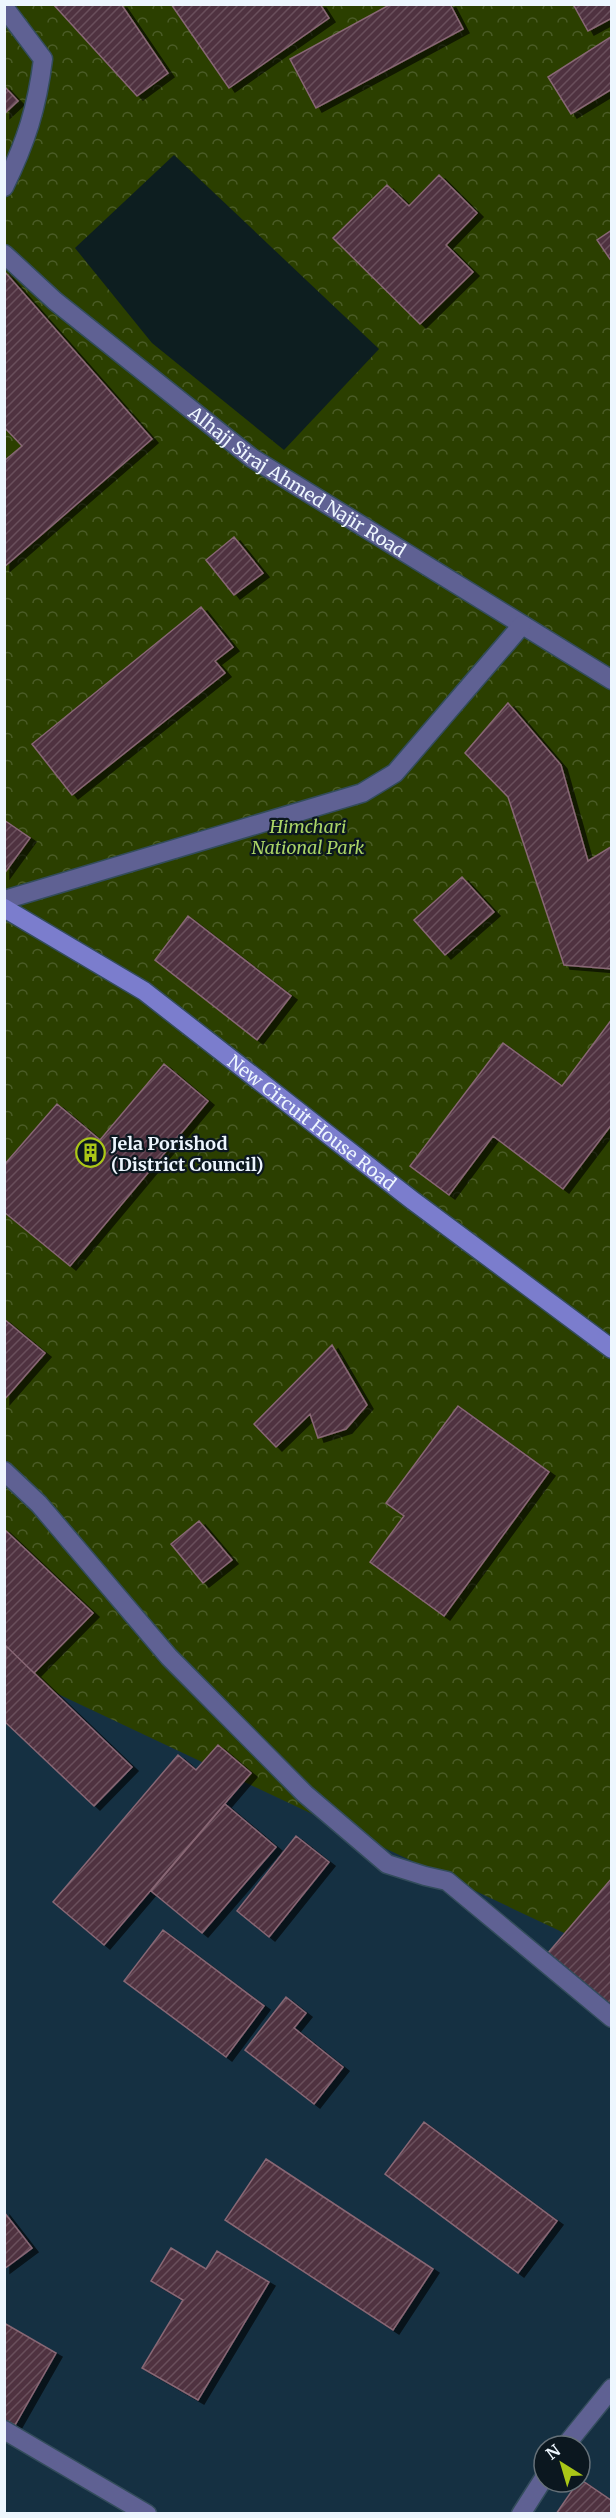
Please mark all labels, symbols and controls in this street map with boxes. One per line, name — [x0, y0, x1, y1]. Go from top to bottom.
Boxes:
street label: Alhajj Siraj Ahmed Najir Road — [184, 400, 410, 562]
park label: Himchari National Park — [252, 815, 365, 859]
street label: New Circuit House Road — [223, 1049, 401, 1195]
place label: Jela Porishod (District Council) — [110, 1132, 264, 1176]
building icon: Jela Porishod (District Council) — [74, 1137, 106, 1169]
north arrow — [532, 2434, 592, 2494]
text: N — [542, 2440, 564, 2464]

